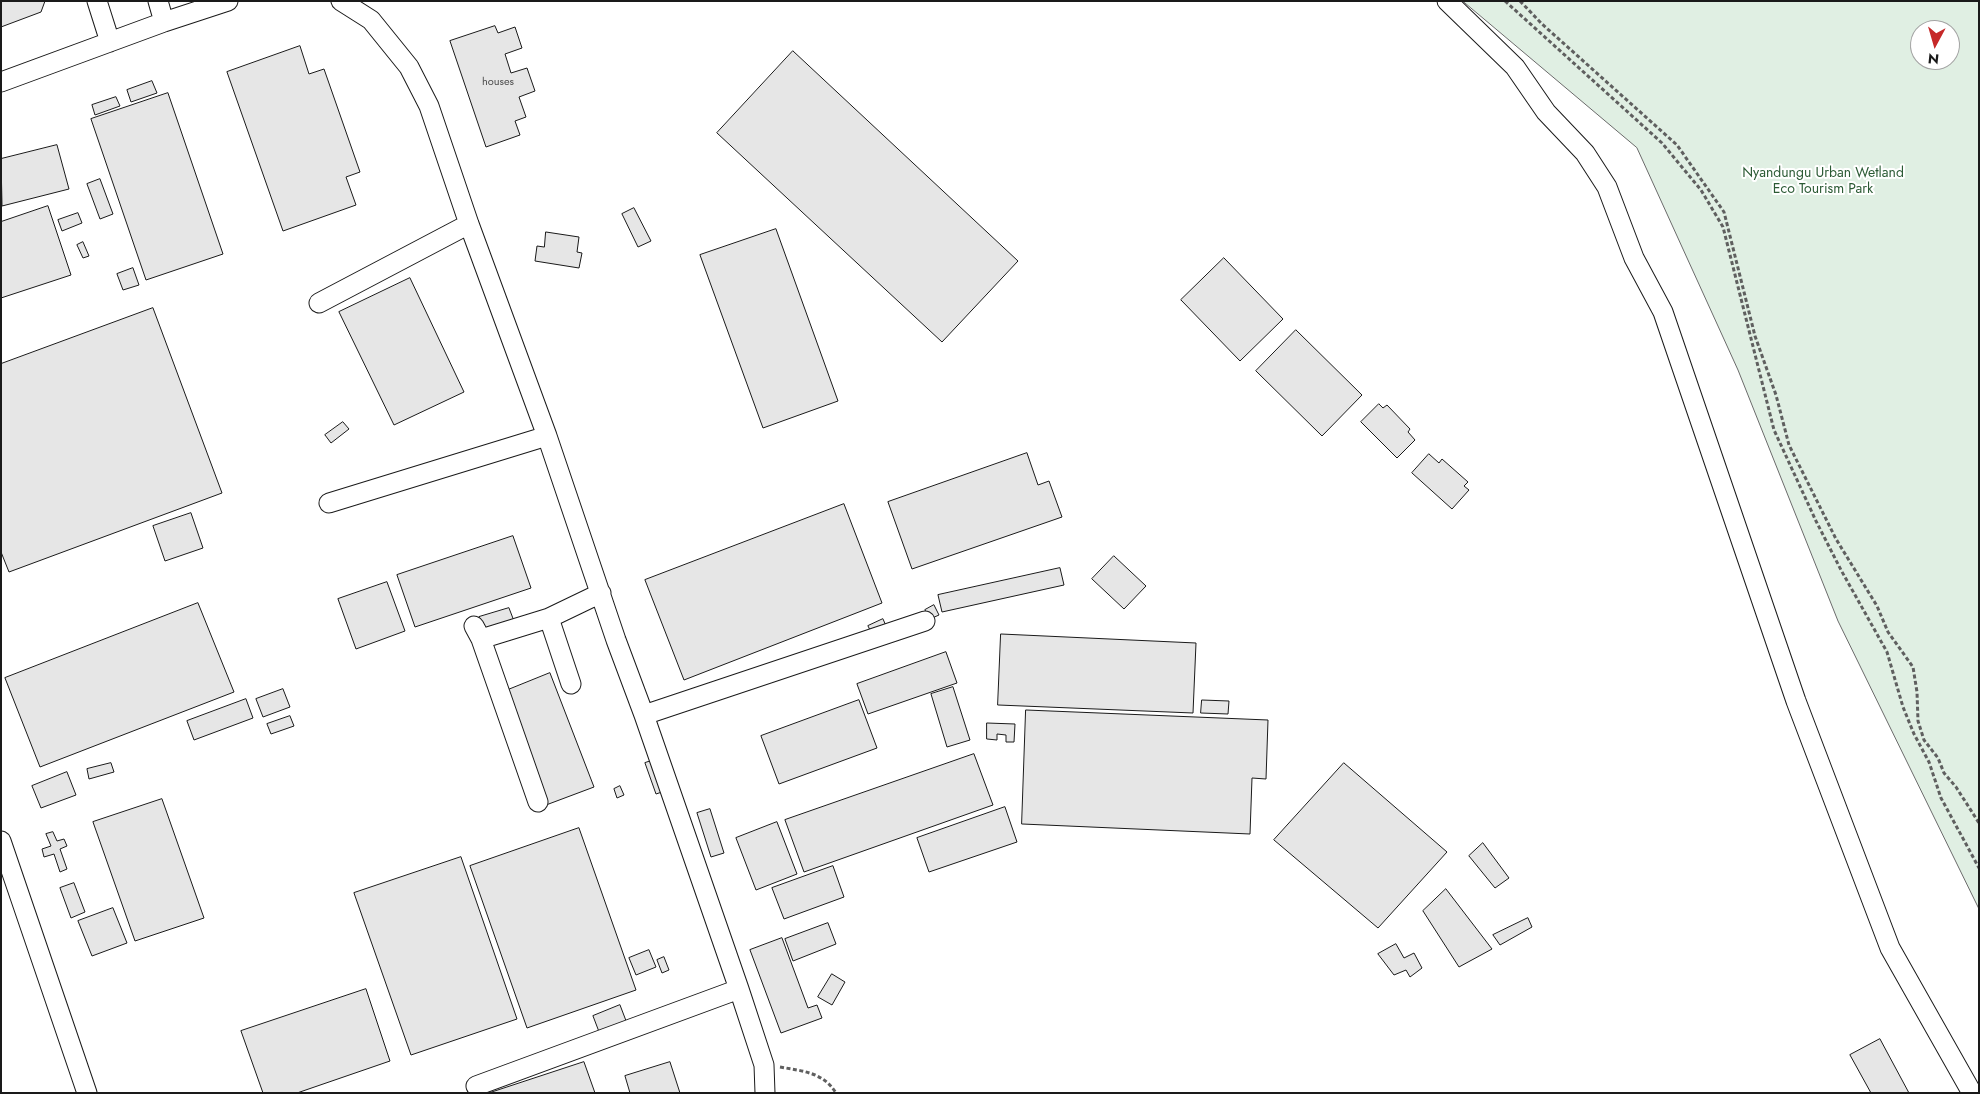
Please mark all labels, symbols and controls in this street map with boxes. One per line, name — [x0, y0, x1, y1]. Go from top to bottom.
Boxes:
north arrow — [1910, 20, 1960, 70]
text: N — [1927, 48, 1940, 69]
house number: houses — [482, 75, 514, 89]
park label: Nyandungu Urban Wetland Eco Tourism Park — [1742, 166, 1904, 198]

